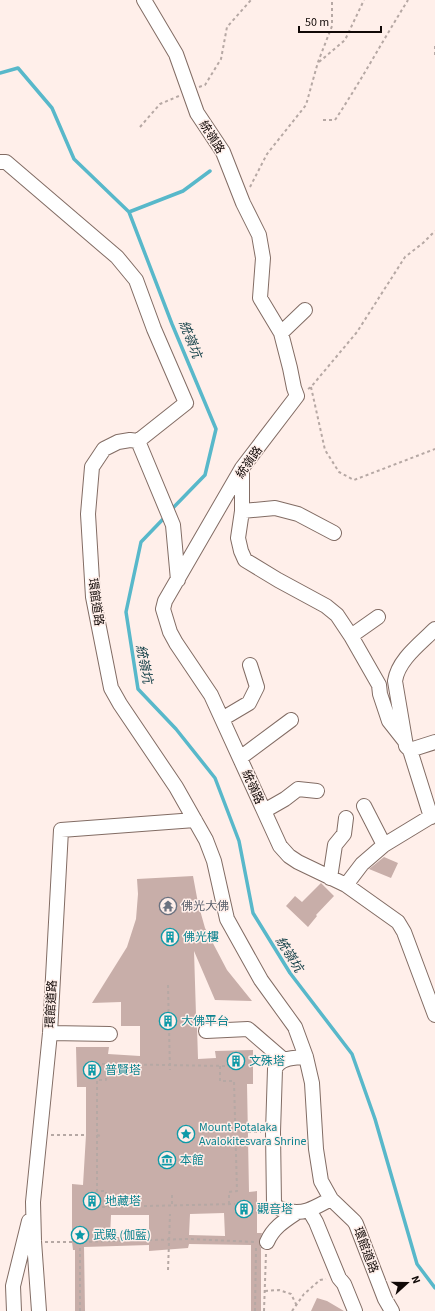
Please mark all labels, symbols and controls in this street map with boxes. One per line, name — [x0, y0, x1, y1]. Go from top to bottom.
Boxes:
scale bar — [299, 8, 381, 34]
text: 50 m — [305, 14, 329, 31]
street label: 統嶺路 — [195, 117, 228, 157]
water label: 統嶺坑 — [174, 318, 206, 363]
street label: 統嶺路 — [232, 443, 267, 482]
street label: 環館道路 — [84, 577, 107, 627]
water label: 統嶺坑 — [131, 643, 157, 687]
street label: 統嶺路 — [237, 767, 268, 807]
temple icon: 佛光大佛 — [158, 896, 178, 916]
place label: 佛光大佛 — [181, 898, 229, 915]
building icon: 佛光樓 — [160, 927, 180, 947]
place label: 佛光樓 — [183, 929, 219, 946]
water label: 統嶺坑 — [271, 933, 308, 977]
street label: 環館道路 — [42, 980, 61, 1028]
building icon: 大佛平台 — [158, 1011, 178, 1031]
place label: 大佛平台 — [181, 1013, 229, 1030]
building icon: 文殊塔 — [226, 1051, 246, 1071]
place label: 文殊塔 — [249, 1053, 285, 1070]
building icon: 普賢塔 — [82, 1060, 102, 1080]
place label: 普賢塔 — [105, 1062, 141, 1079]
place label: Mount Potalaka Avalokitesvara Shrine — [199, 1119, 307, 1150]
place icon: Mount Potalaka Avalokitesvara Shrine — [176, 1124, 196, 1144]
museum icon: 本館 — [157, 1150, 177, 1170]
place label: 本館 — [180, 1152, 204, 1169]
building icon: 地藏塔 — [82, 1191, 102, 1211]
place label: 地藏塔 — [105, 1193, 141, 1210]
building icon: 觀音塔 — [234, 1199, 254, 1219]
place label: 觀音塔 — [257, 1201, 293, 1218]
place icon: 武殿 (伽藍) — [70, 1225, 90, 1245]
street label: 環館道路 — [349, 1225, 382, 1276]
place label: 武殿 (伽藍) — [93, 1227, 151, 1244]
north arrow — [387, 1263, 427, 1303]
text: N — [408, 1273, 424, 1286]

